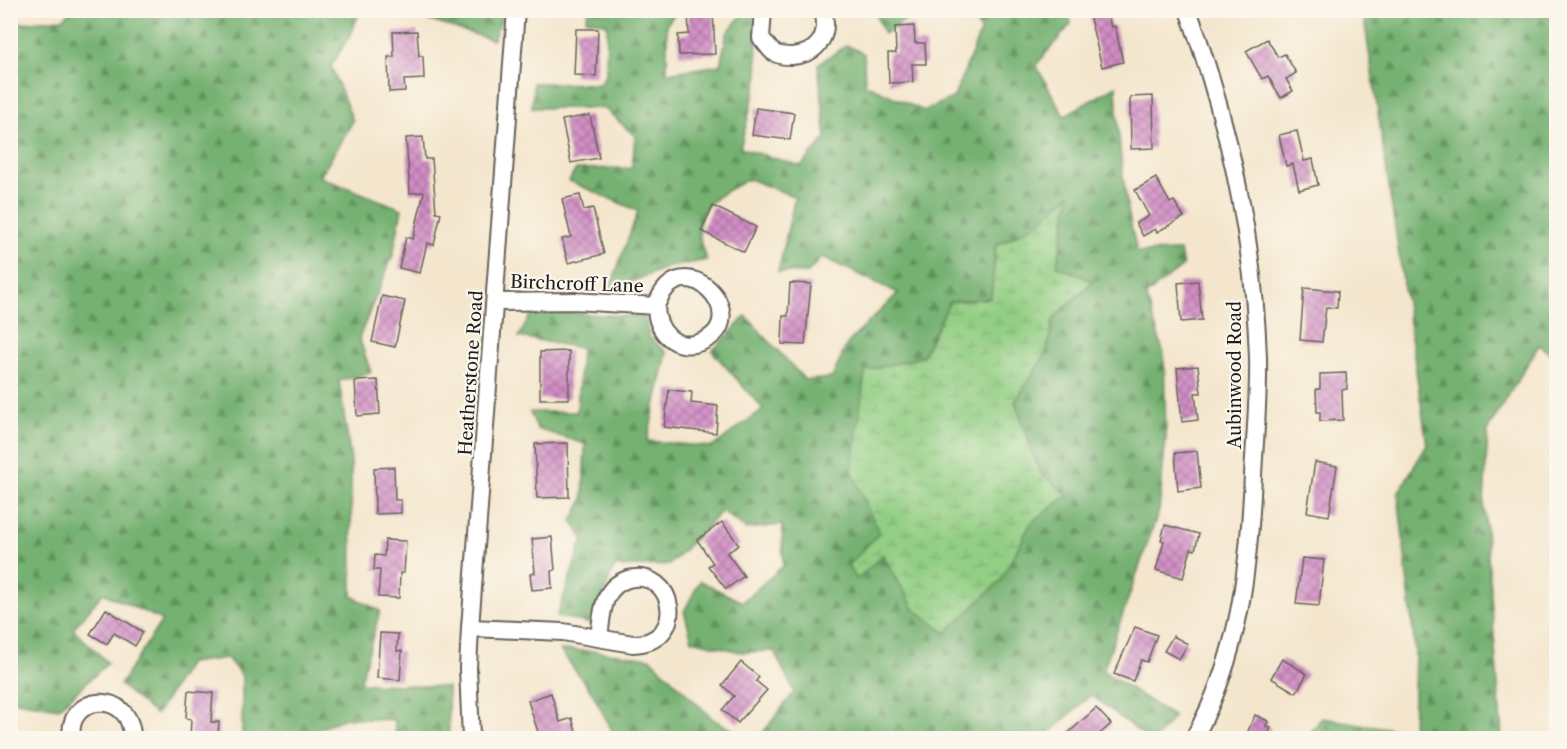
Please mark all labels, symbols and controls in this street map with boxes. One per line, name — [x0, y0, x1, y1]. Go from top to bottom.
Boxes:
street label: Birchcroff Lane — [510, 271, 644, 297]
street label: Heatherstone Road — [454, 290, 488, 456]
street label: Aubinwood Road — [1224, 301, 1246, 450]

